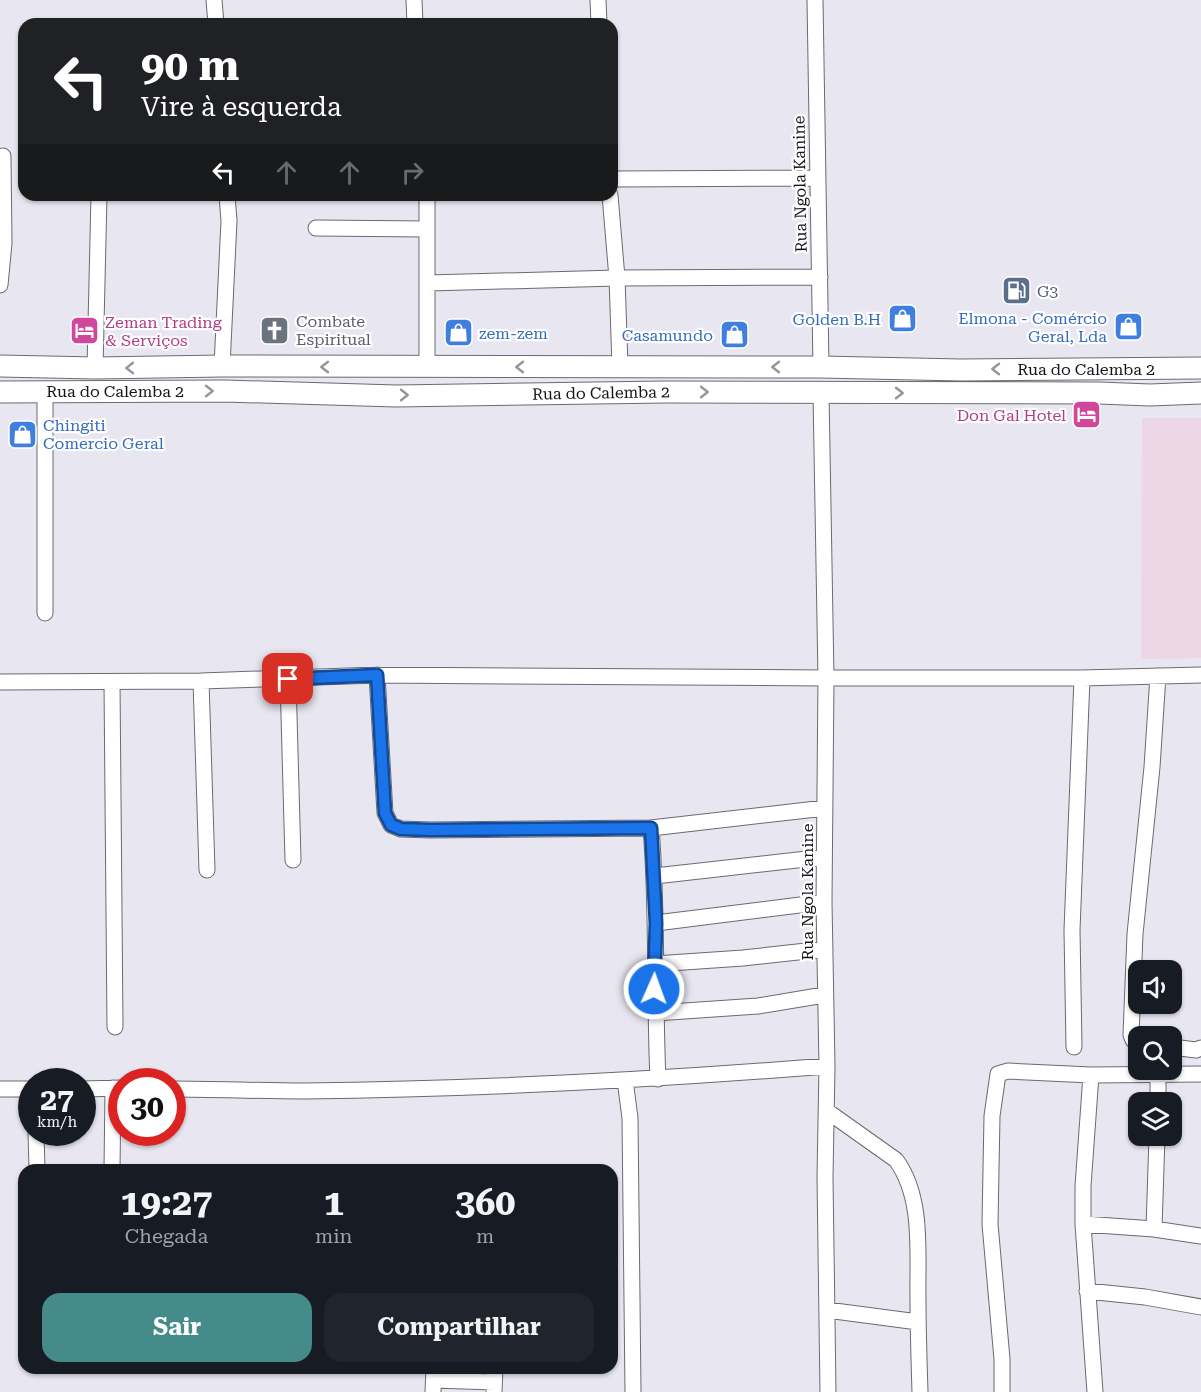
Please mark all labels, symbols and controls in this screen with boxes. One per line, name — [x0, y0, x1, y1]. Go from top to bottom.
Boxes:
text: 90 m — [141, 41, 239, 90]
icon: left — [42, 42, 120, 120]
text: Vire à esquerda — [141, 91, 342, 123]
street label: Rua Ngola Kanine — [789, 115, 811, 253]
icon: left — [207, 156, 240, 189]
icon: ahead — [270, 156, 303, 189]
icon: ahead — [333, 156, 366, 189]
icon: right — [396, 156, 429, 189]
fuel station icon: G3 — [1000, 275, 1032, 307]
place label: G3 — [1037, 282, 1058, 301]
shop icon: Golden B.H — [886, 303, 918, 335]
place label: Elmona - Comércio Geral, Lda — [958, 309, 1107, 346]
place label: Golden B.H — [792, 310, 881, 329]
shop icon: Elmona - Comércio Geral, Lda — [1112, 311, 1144, 343]
place label: Combate Espiritual — [296, 312, 371, 349]
place label: Zeman Trading & Serviços — [105, 313, 223, 350]
church icon: Combate Espiritual — [259, 314, 291, 346]
hotel icon: Zeman Trading & Serviços — [68, 315, 100, 347]
shop icon: zem-zem — [442, 317, 474, 349]
shop icon: Casamundo — [718, 319, 750, 351]
place label: zem-zem — [479, 324, 548, 343]
place label: Casamundo — [622, 326, 713, 345]
one-way arrow — [320, 360, 329, 373]
street label: Rua do Calemba 2 — [1017, 360, 1155, 379]
one-way arrow — [125, 361, 134, 374]
one-way arrow — [515, 361, 524, 373]
one-way arrow — [772, 361, 781, 373]
one-way arrow — [991, 363, 1000, 375]
street label: Rua do Calemba 2 — [46, 382, 184, 401]
street label: Rua do Calemba 2 — [532, 382, 670, 404]
one-way arrow — [204, 385, 213, 397]
one-way arrow — [699, 386, 708, 398]
one-way arrow — [894, 387, 903, 399]
one-way arrow — [399, 389, 408, 402]
hotel icon: Don Gal Hotel — [1071, 399, 1103, 431]
place label: Don Gal Hotel — [957, 406, 1066, 425]
place label: Chingiti Comercio Geral — [43, 416, 164, 453]
shop icon: Chingiti Comercio Geral — [6, 418, 38, 450]
pin — [262, 653, 313, 704]
icon: arrive — [271, 662, 304, 695]
street label: Rua Ngola Kanine — [798, 823, 817, 960]
position arrow — [622, 957, 686, 1021]
map controls — [1128, 960, 1182, 1146]
button: sound — [1128, 960, 1182, 1014]
button: search — [1128, 1026, 1182, 1080]
speed limit sign: 30 — [108, 1068, 186, 1146]
text: 27 — [40, 1082, 74, 1117]
button: layers — [1128, 1092, 1182, 1146]
text: km/h — [37, 1113, 77, 1131]
text: 19:27 — [121, 1182, 212, 1224]
text: 1 — [324, 1182, 344, 1224]
text: 360 — [455, 1182, 515, 1224]
text: Chegada — [125, 1224, 208, 1248]
text: min — [315, 1224, 352, 1248]
text: m — [476, 1224, 494, 1248]
button: Sair — [42, 1293, 312, 1362]
button: Compartilhar — [324, 1293, 594, 1362]

